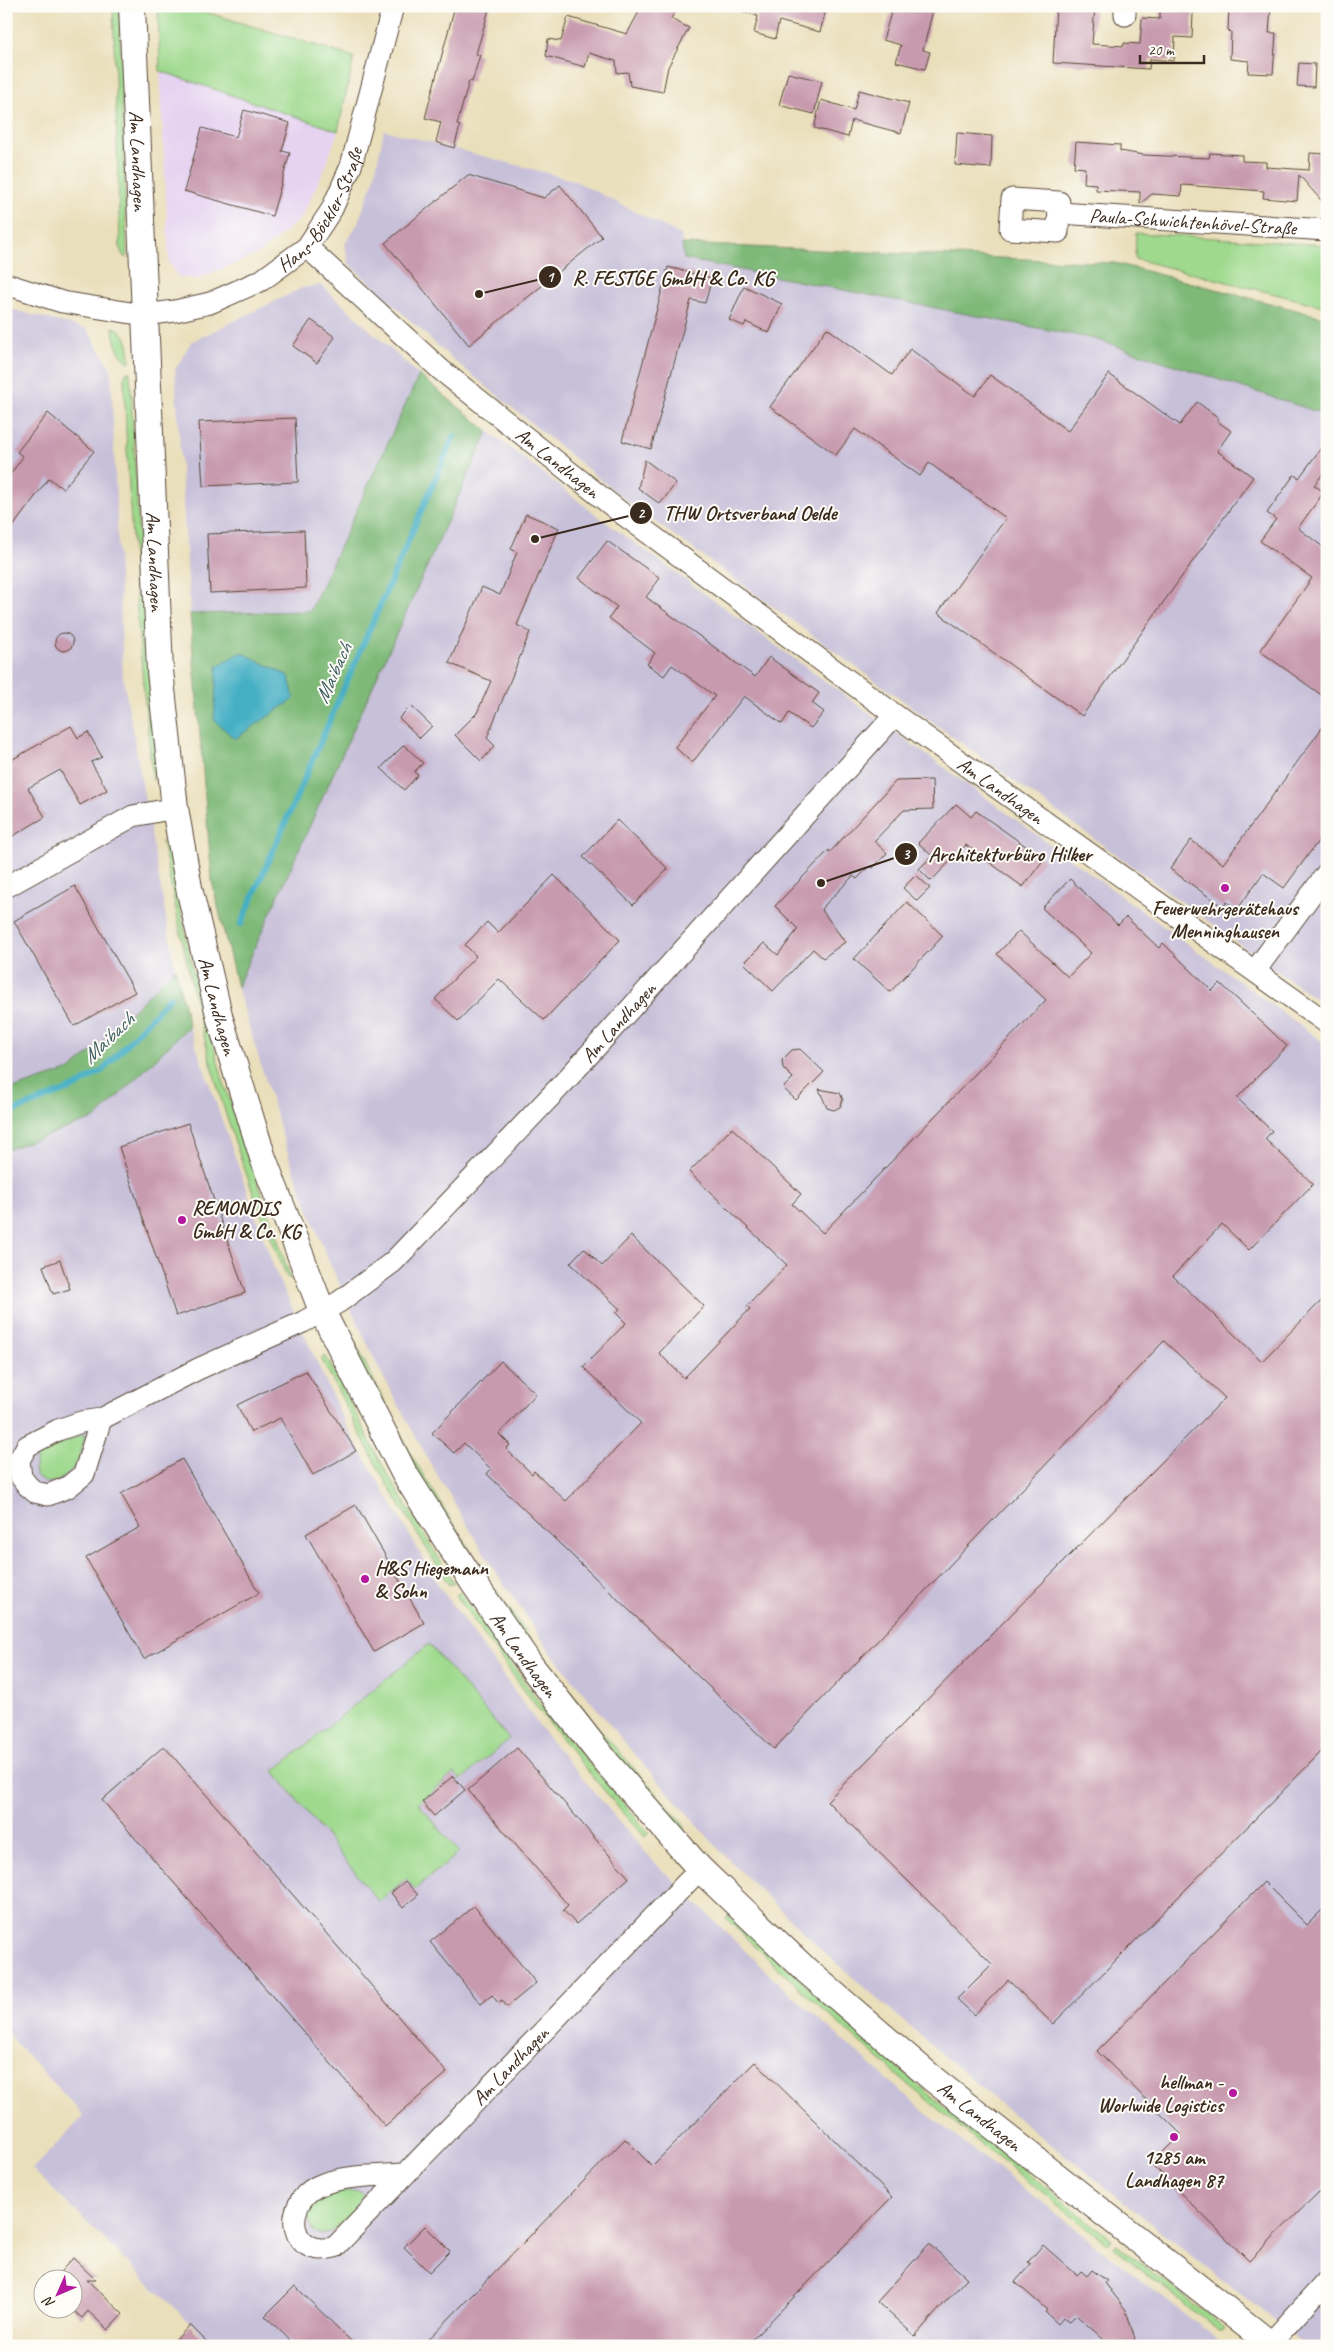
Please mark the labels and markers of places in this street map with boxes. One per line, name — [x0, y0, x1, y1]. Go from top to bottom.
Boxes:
callout: R. FESTGE GmbH & Co. KG — [537, 259, 784, 295]
callout: THW Ortsverband Oelde — [629, 495, 847, 531]
callout: Architekturbüro Hilker — [893, 836, 1102, 872]
marker: Feuerwehrgerätehaus Menninghausen — [1219, 882, 1231, 894]
place label: Feuerwehrgerätehaus Menninghausen — [1152, 896, 1300, 944]
place label: REMONDIS GmbH & Co. KG — [192, 1196, 303, 1244]
marker: REMONDIS GmbH & Co. KG — [176, 1214, 188, 1226]
place label: H&S Hiegemann & Sohn — [375, 1556, 489, 1604]
marker: H&S Hiegemann & Sohn — [359, 1573, 371, 1585]
place label: hellman - Worlwide Logistics — [1098, 2070, 1225, 2118]
marker: hellman - Worlwide Logistics — [1227, 2087, 1239, 2099]
marker: 1285 am Landhagen 87 — [1168, 2131, 1180, 2143]
place label: 1285 am Landhagen 87 — [1125, 2145, 1225, 2193]

